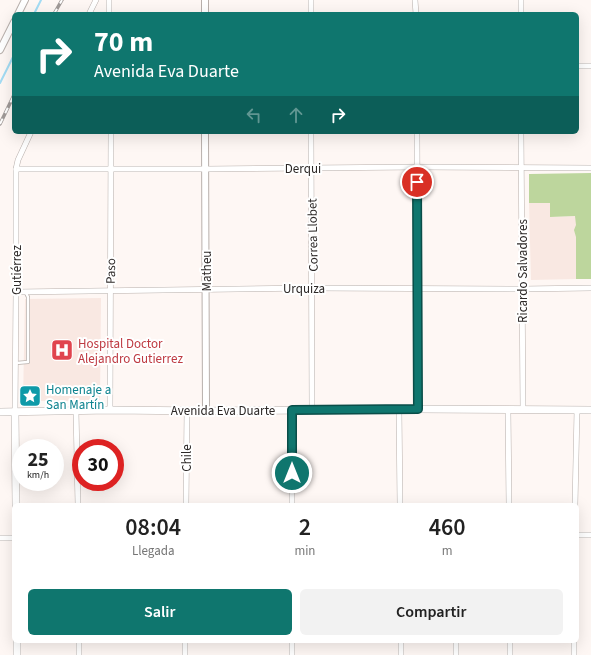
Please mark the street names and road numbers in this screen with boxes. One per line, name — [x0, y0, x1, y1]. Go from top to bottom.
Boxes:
street label: Derqui — [285, 160, 321, 178]
street label: Correa Llobet — [303, 198, 323, 272]
street label: Ricardo Salvadores — [514, 219, 532, 323]
street label: Gutiérrez — [8, 245, 26, 295]
street label: Matheu — [198, 251, 216, 291]
street label: Paso — [102, 258, 120, 284]
street label: Urquiza — [283, 280, 325, 298]
street label: Avenida Eva Duarte — [171, 402, 275, 420]
street label: Chile — [178, 444, 196, 472]

